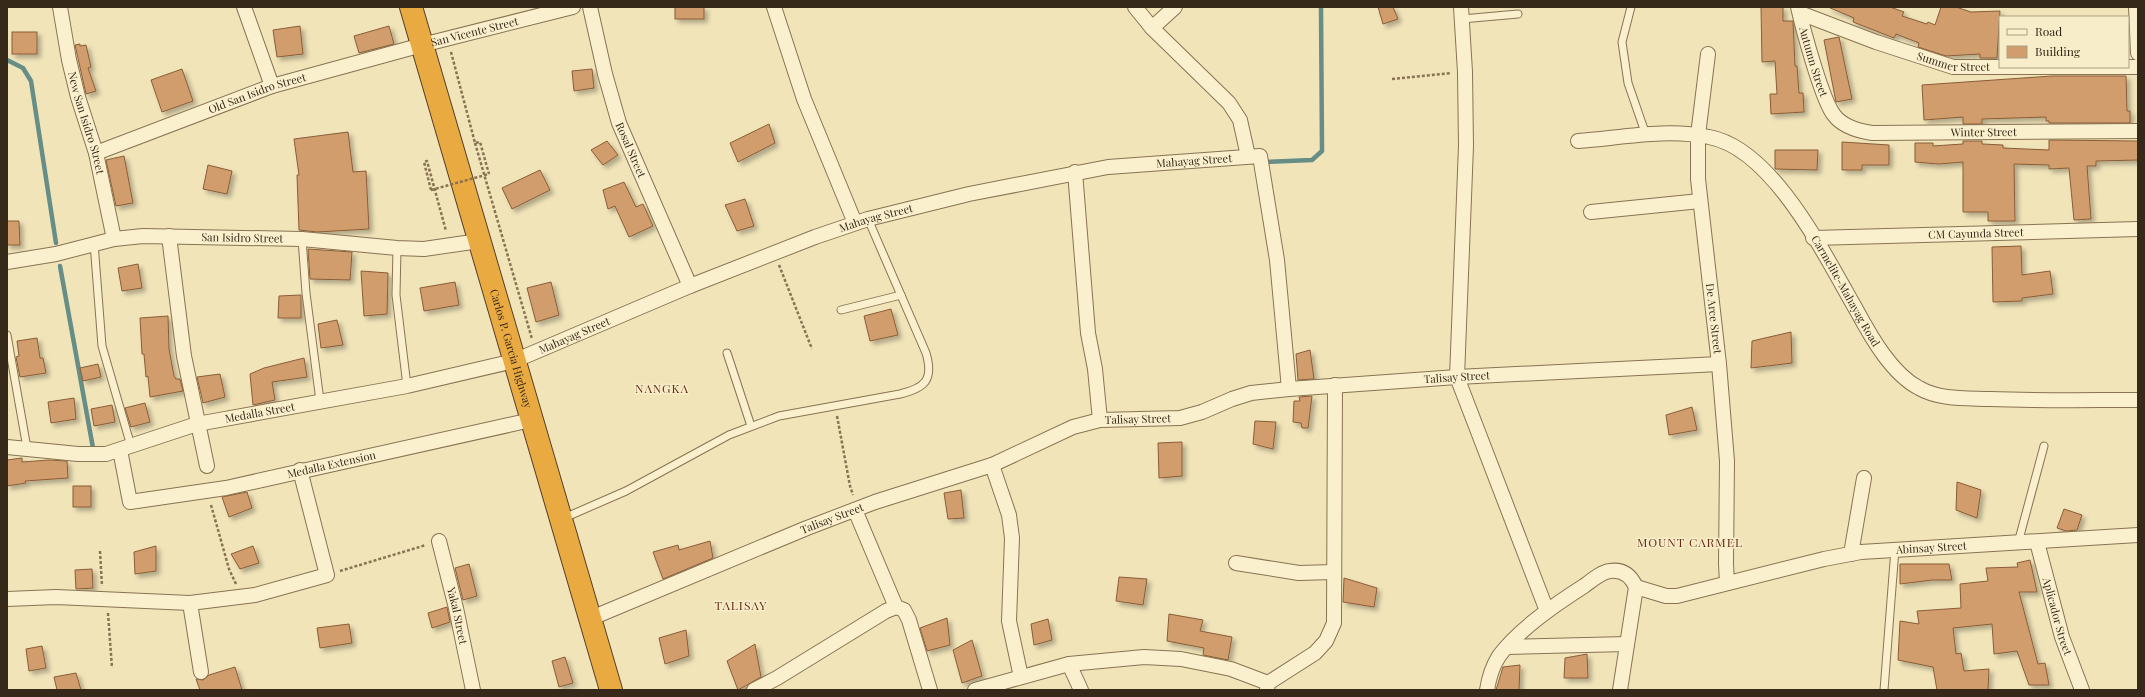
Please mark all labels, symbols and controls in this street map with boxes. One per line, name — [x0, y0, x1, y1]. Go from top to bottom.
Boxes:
street label: San Vicente Street — [429, 13, 520, 50]
legend — [1999, 16, 2129, 68]
text: Road — [2035, 23, 2062, 39]
street label: Autumn Street — [1796, 24, 1832, 99]
text: Building — [2035, 43, 2081, 59]
street label: Summer Street — [1915, 48, 1990, 74]
street label: Old San Isidro Street — [206, 69, 308, 117]
street label: New San Isidro Street — [65, 70, 108, 175]
street label: Rosal Street — [613, 120, 650, 180]
street label: Winter Street — [1950, 124, 2017, 139]
street label: Mahayag Street — [1156, 150, 1233, 170]
street label: Mahayag Street — [837, 200, 914, 235]
street label: CM Cayunda Street — [1928, 224, 2024, 242]
street label: San Isidro Street — [201, 229, 284, 246]
street label: Carmelite-Mahayag Road — [1808, 232, 1884, 350]
street label: De Arce Street — [1703, 282, 1726, 355]
street label: Carlos P. Garcia Highway — [487, 287, 536, 410]
street label: Mahayag Street — [536, 313, 612, 357]
street label: Talisay Street — [1423, 367, 1490, 386]
district label: NANGKA — [635, 380, 689, 396]
street label: Medalla Street — [224, 398, 296, 426]
street label: Talisay Street — [1104, 410, 1171, 427]
street label: Medalla Extension — [286, 447, 378, 481]
street label: Talisay Street — [798, 499, 866, 537]
district label: MOUNT CARMEL — [1637, 534, 1743, 550]
street label: Abinsay Street — [1894, 538, 1967, 557]
street label: Aplicador Street — [2039, 575, 2076, 657]
street label: Yakal Street — [444, 584, 471, 646]
district label: TALISAY — [715, 597, 767, 613]

